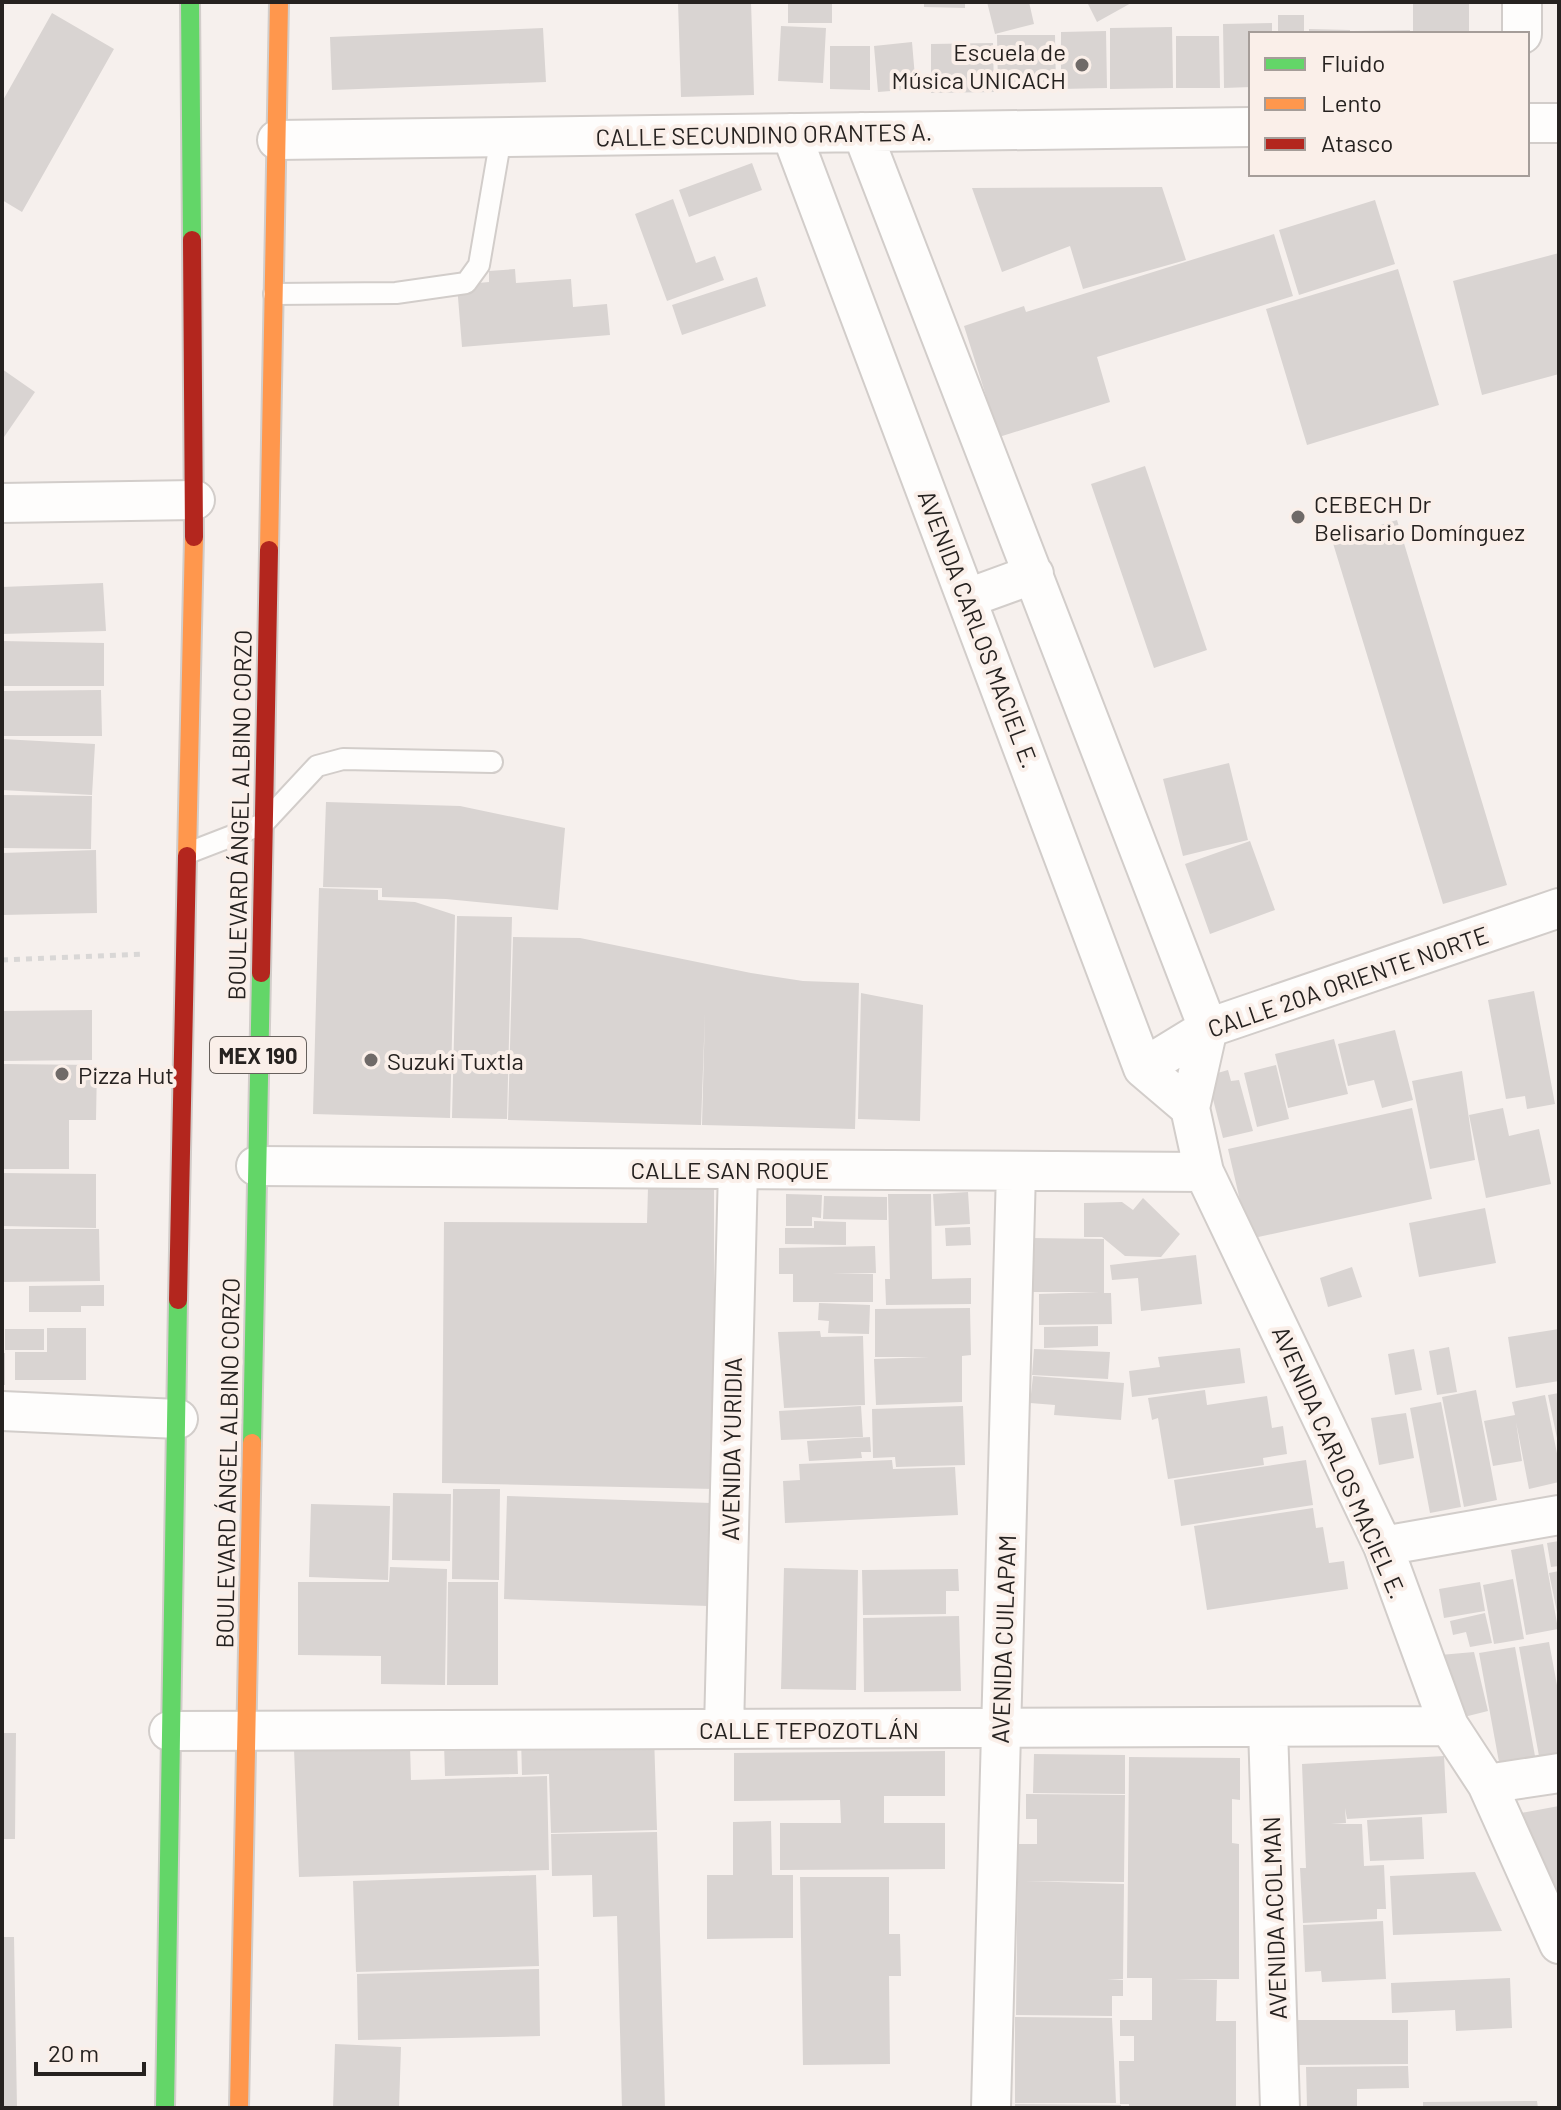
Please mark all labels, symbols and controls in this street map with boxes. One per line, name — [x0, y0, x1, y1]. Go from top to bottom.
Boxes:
legend — [1249, 32, 1529, 176]
place label: Escuela de Música UNICACH — [892, 37, 1066, 94]
text: Fluido — [1321, 48, 1385, 77]
marker: Escuela de Música UNICACH — [1073, 56, 1091, 74]
text: Lento — [1321, 88, 1382, 117]
street label: CALLE SECUNDINO ORANTES A. — [595, 117, 933, 151]
text: Atasco — [1321, 128, 1393, 157]
street label: AVENIDA CARLOS MACIEL E. — [913, 486, 1045, 772]
place label: CEBECH Dr Belisario Domínguez — [1314, 489, 1525, 546]
marker: CEBECH Dr Belisario Domínguez — [1289, 508, 1307, 526]
street label: BOULEVARD ÁNGEL ALBINO CORZO — [221, 629, 257, 1001]
street label: CALLE 20A ORIENTE NORTE — [1204, 919, 1492, 1043]
road number: MEX 190 — [210, 1037, 306, 1073]
place label: Suzuki Tuxtla — [387, 1046, 524, 1075]
marker: Suzuki Tuxtla — [362, 1051, 380, 1069]
place label: Pizza Hut — [78, 1060, 174, 1089]
marker: Pizza Hut — [53, 1065, 71, 1083]
street label: CALLE SAN ROQUE — [631, 1155, 829, 1184]
street label: BOULEVARD ÁNGEL ALBINO CORZO — [209, 1277, 245, 1649]
street label: AVENIDA CARLOS MACIEL E. — [1267, 1321, 1413, 1603]
street label: AVENIDA YURIDIA — [715, 1357, 747, 1541]
street label: AVENIDA CUILAPAM — [985, 1534, 1021, 1744]
street label: CALLE TEPOZOTLÁN — [699, 1715, 919, 1744]
street label: AVENIDA ACOLMAN — [1256, 1816, 1292, 2020]
scale bar — [36, 2026, 144, 2076]
text: 20 m — [48, 2038, 99, 2067]

